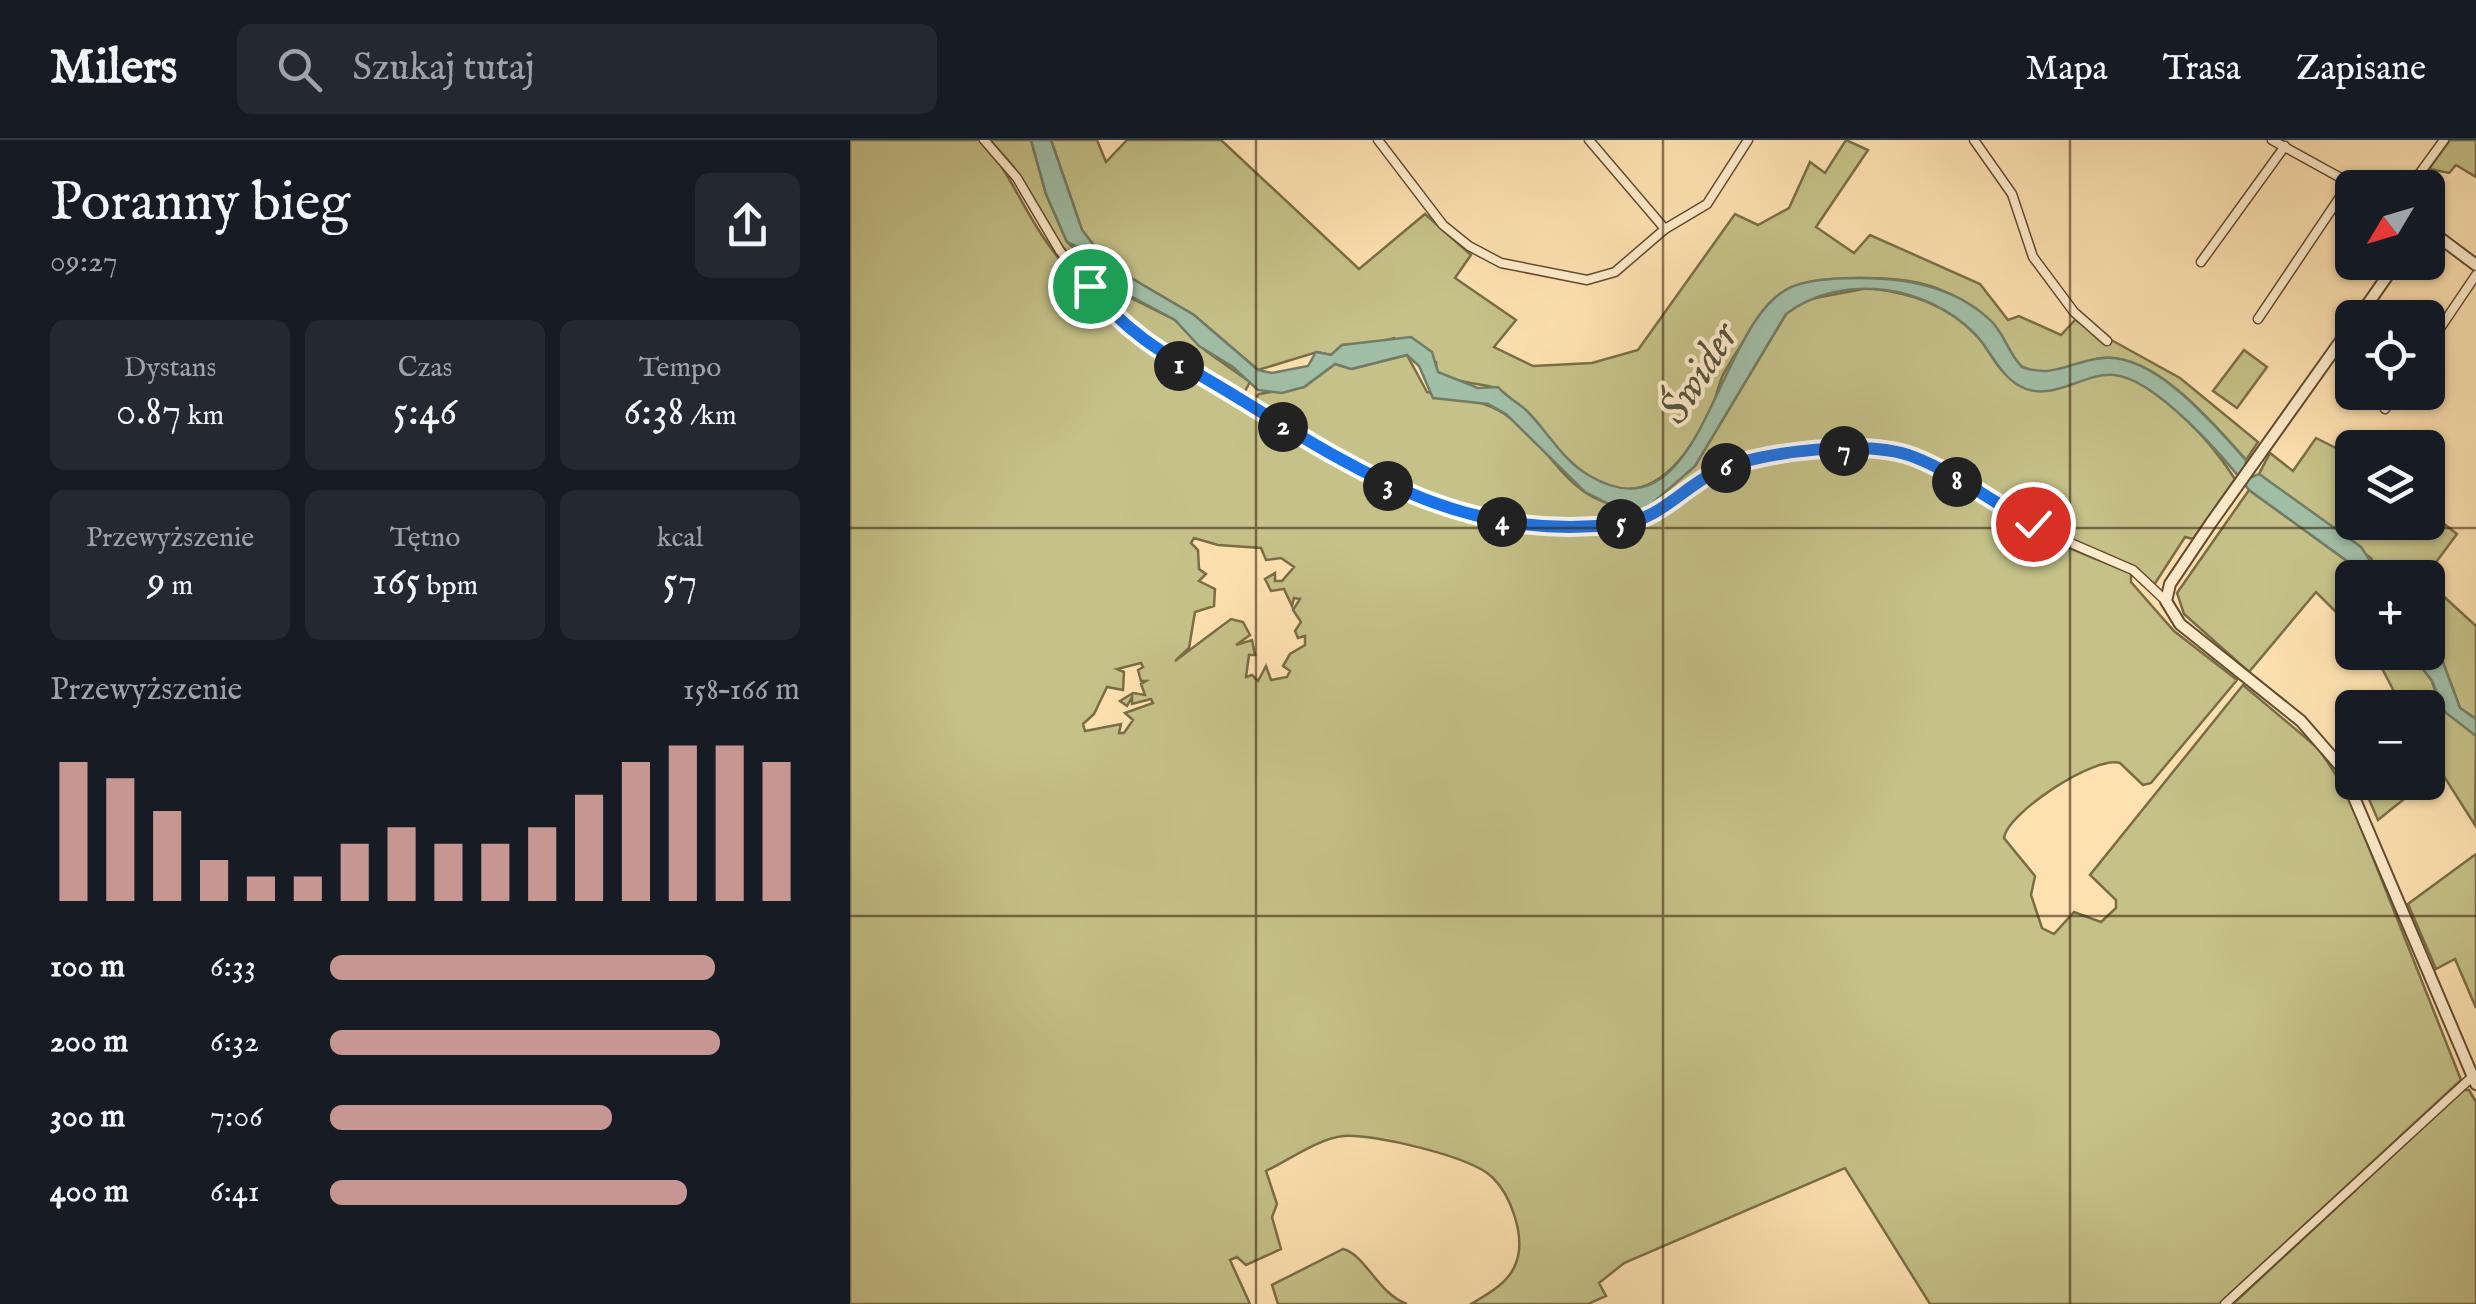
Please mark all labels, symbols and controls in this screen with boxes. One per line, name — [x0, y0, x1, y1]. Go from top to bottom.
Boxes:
search box — [237, 24, 937, 114]
text: Milers — [50, 39, 177, 99]
icon: search — [272, 42, 327, 97]
text: Szukaj tutaj — [352, 45, 535, 93]
text: Mapa — [2026, 47, 2108, 92]
text: Trasa — [2163, 47, 2241, 92]
text: Zapisane — [2296, 47, 2426, 92]
text: Poranny bieg — [50, 169, 350, 239]
north arrow — [2335, 170, 2445, 280]
map controls — [2335, 170, 2445, 800]
button: share — [695, 173, 800, 278]
text: 09:27 — [50, 242, 118, 283]
pin — [1048, 244, 1133, 329]
icon: arrive — [1063, 259, 1118, 314]
button: locate — [2335, 300, 2445, 410]
water label: Świder — [1648, 311, 1752, 435]
pin: 1 — [1154, 341, 1204, 391]
text: 1 — [1174, 348, 1184, 383]
text: Dystans — [124, 351, 216, 386]
text: Czas — [398, 351, 452, 386]
text: Tempo — [639, 351, 721, 386]
text: 0.87 — [116, 386, 182, 439]
text: 5:46 — [393, 386, 457, 439]
text: 6:38 — [623, 386, 684, 439]
text: km — [182, 399, 224, 434]
text: /km — [684, 399, 737, 434]
pin: 2 — [1258, 402, 1308, 452]
text: 2 — [1276, 409, 1290, 444]
pin: 7 — [1819, 426, 1869, 476]
button: layers — [2335, 430, 2445, 540]
text: 7 — [1837, 433, 1851, 468]
pin: 6 — [1701, 443, 1751, 493]
text: 6 — [1720, 450, 1732, 485]
pin: 8 — [1932, 457, 1982, 507]
pin: 3 — [1363, 461, 1413, 511]
text: 8 — [1952, 464, 1962, 499]
text: 3 — [1383, 468, 1393, 503]
pin — [1991, 482, 2076, 567]
pin: 4 — [1477, 497, 1527, 547]
icon: check — [2006, 497, 2061, 552]
pin: 5 — [1596, 499, 1646, 549]
text: 4 — [1495, 504, 1509, 539]
text: 5 — [1616, 506, 1626, 541]
text: Przewyższenie — [86, 521, 254, 556]
text: Tętno — [390, 521, 460, 556]
text: kcal — [657, 521, 703, 556]
text: 9 — [147, 556, 165, 609]
text: 165 — [372, 556, 420, 609]
text: 57 — [663, 556, 697, 609]
button: + — [2335, 560, 2445, 670]
text: m — [165, 569, 193, 604]
text: bpm — [420, 569, 478, 604]
text: Przewyższenie — [50, 670, 242, 711]
text: 158–166 m — [683, 670, 800, 711]
button: − — [2335, 690, 2445, 800]
text: 100 m — [50, 947, 125, 988]
text: 6:33 — [210, 947, 256, 988]
text: 200 m — [50, 1022, 128, 1063]
text: 6:32 — [210, 1022, 259, 1063]
text: 300 m — [50, 1097, 125, 1138]
text: 7:06 — [210, 1097, 263, 1138]
text: 400 m — [50, 1172, 129, 1213]
text: 6:41 — [210, 1172, 260, 1213]

